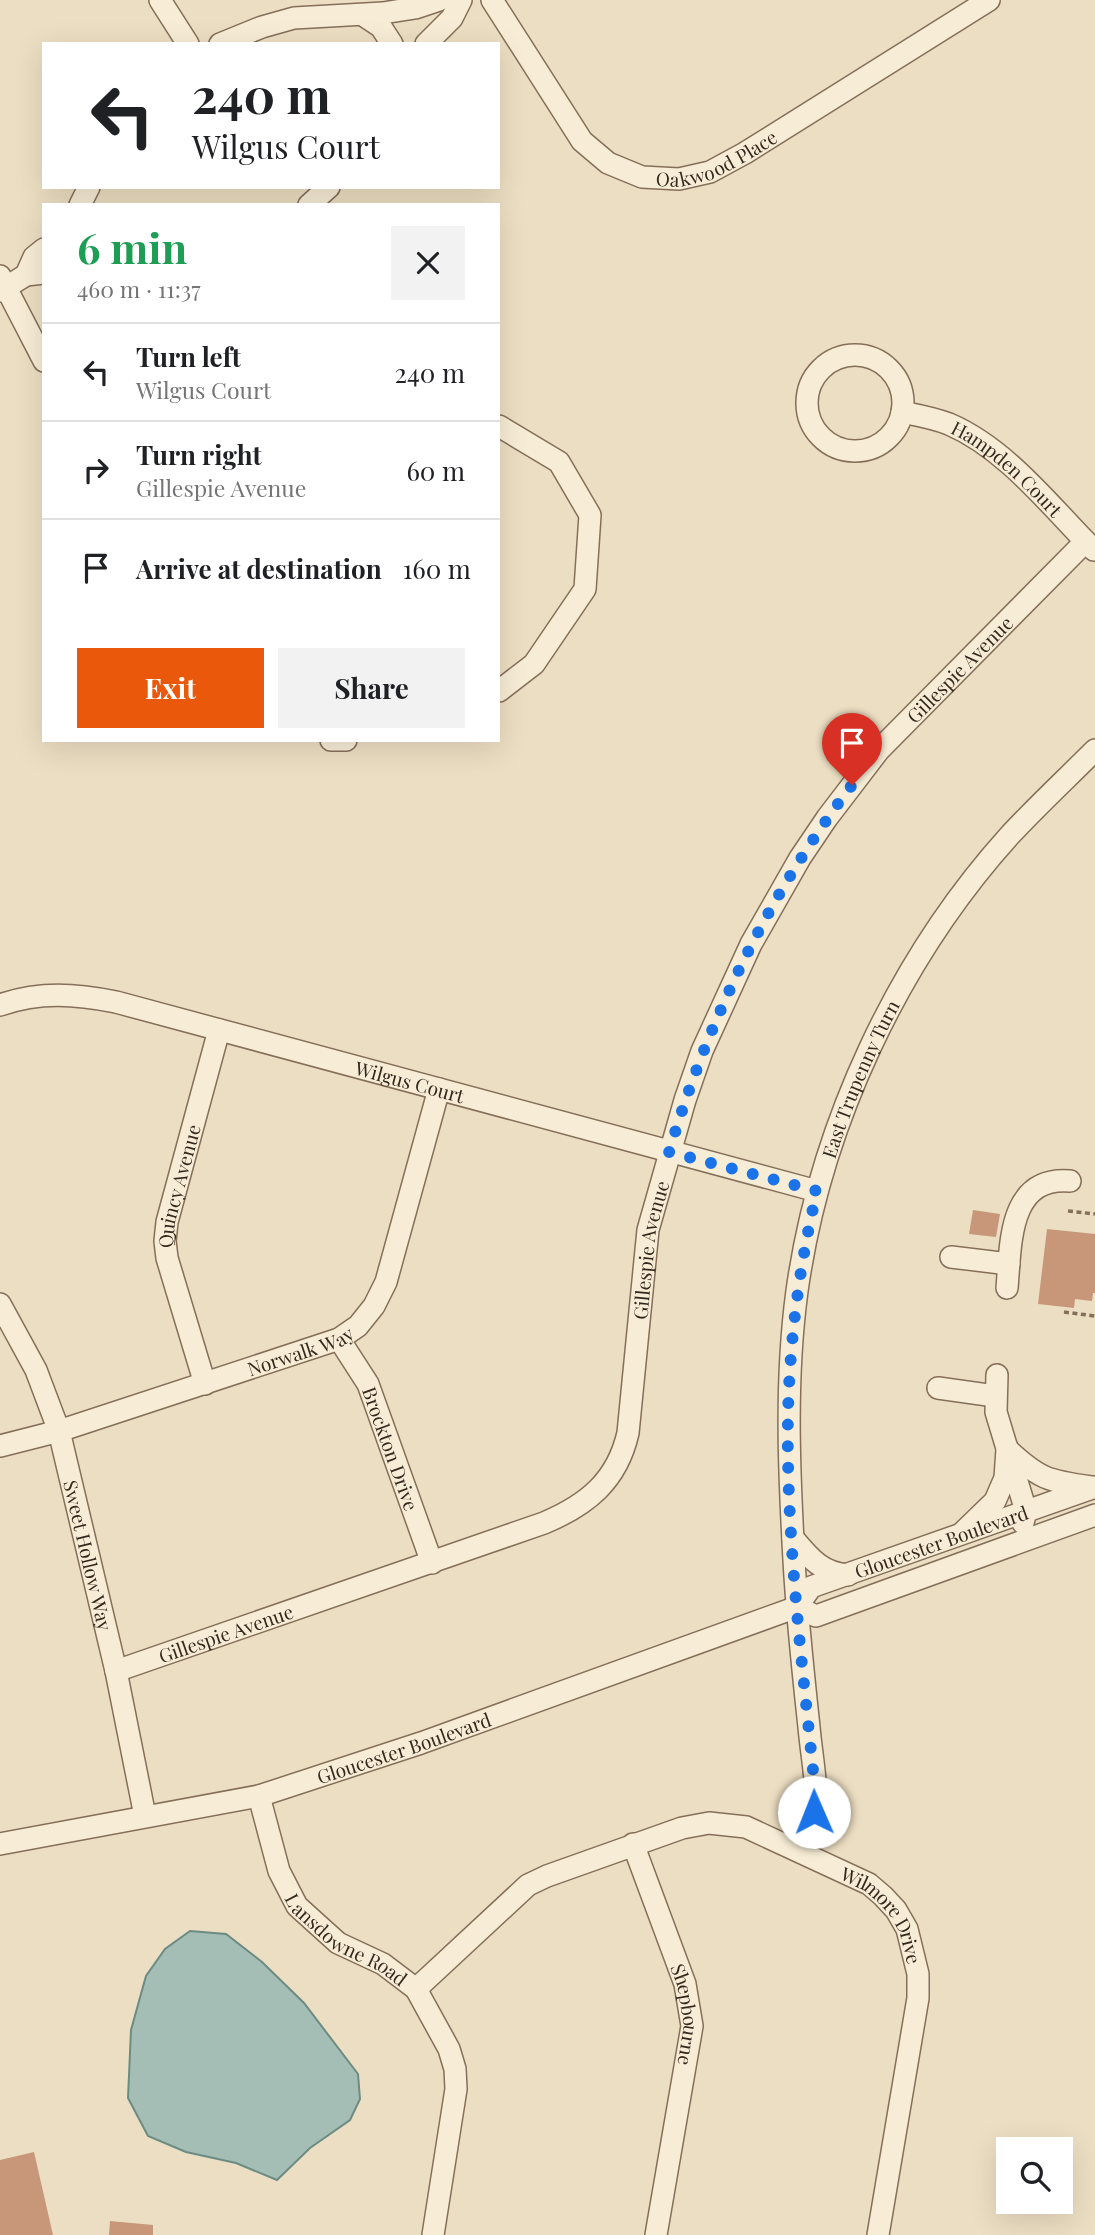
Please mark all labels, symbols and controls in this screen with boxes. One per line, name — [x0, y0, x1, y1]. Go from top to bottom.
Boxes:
text: 240 m — [192, 61, 331, 126]
icon: left — [77, 70, 168, 161]
street label: Oakwood Place — [655, 123, 782, 192]
text: Wilgus Court — [192, 124, 380, 167]
text: 6 min — [77, 219, 187, 275]
button: close — [391, 226, 465, 300]
text: 460 m · 11:37 — [77, 273, 201, 304]
text: Turn left — [136, 339, 241, 374]
icon: left — [77, 353, 115, 391]
text: 240 m — [395, 355, 465, 390]
text: Wilgus Court — [136, 374, 271, 405]
street label: Hampden Court — [947, 414, 1069, 522]
text: Turn right — [136, 437, 262, 472]
icon: right — [77, 451, 115, 489]
text: 60 m — [406, 453, 465, 488]
text: Gillespie Avenue — [136, 472, 306, 503]
icon: arrive — [77, 549, 115, 587]
text: Arrive at destination — [136, 551, 382, 586]
text: 160 m — [403, 551, 471, 586]
street label: Gillespie Avenue — [900, 610, 1018, 728]
button: Exit — [77, 648, 264, 728]
button: Share — [278, 648, 465, 728]
pin — [822, 713, 882, 785]
icon: arrive — [833, 724, 871, 762]
street label: East Trupenny Turn — [815, 995, 905, 1161]
street label: Wilgus Court — [352, 1054, 468, 1108]
street label: Quincy Avenue — [151, 1121, 206, 1250]
street label: Gillespie Avenue — [626, 1177, 674, 1321]
street label: Norwalk Way — [244, 1320, 359, 1381]
street label: Brockton Drive — [357, 1383, 425, 1514]
street label: Sweet Hollow Way — [58, 1477, 119, 1633]
street label: Gloucester Boulevard — [851, 1499, 1031, 1584]
street label: Gillespie Avenue — [155, 1598, 296, 1668]
street label: Gloucester Boulevard — [313, 1706, 494, 1789]
position arrow — [777, 1775, 851, 1849]
street label: Wilmore Drive — [836, 1859, 928, 1966]
street label: Lansdowne Road — [280, 1889, 413, 1991]
street label: Shepbourne — [665, 1960, 705, 2068]
map controls — [996, 2137, 1073, 2214]
button: search — [996, 2137, 1073, 2214]

